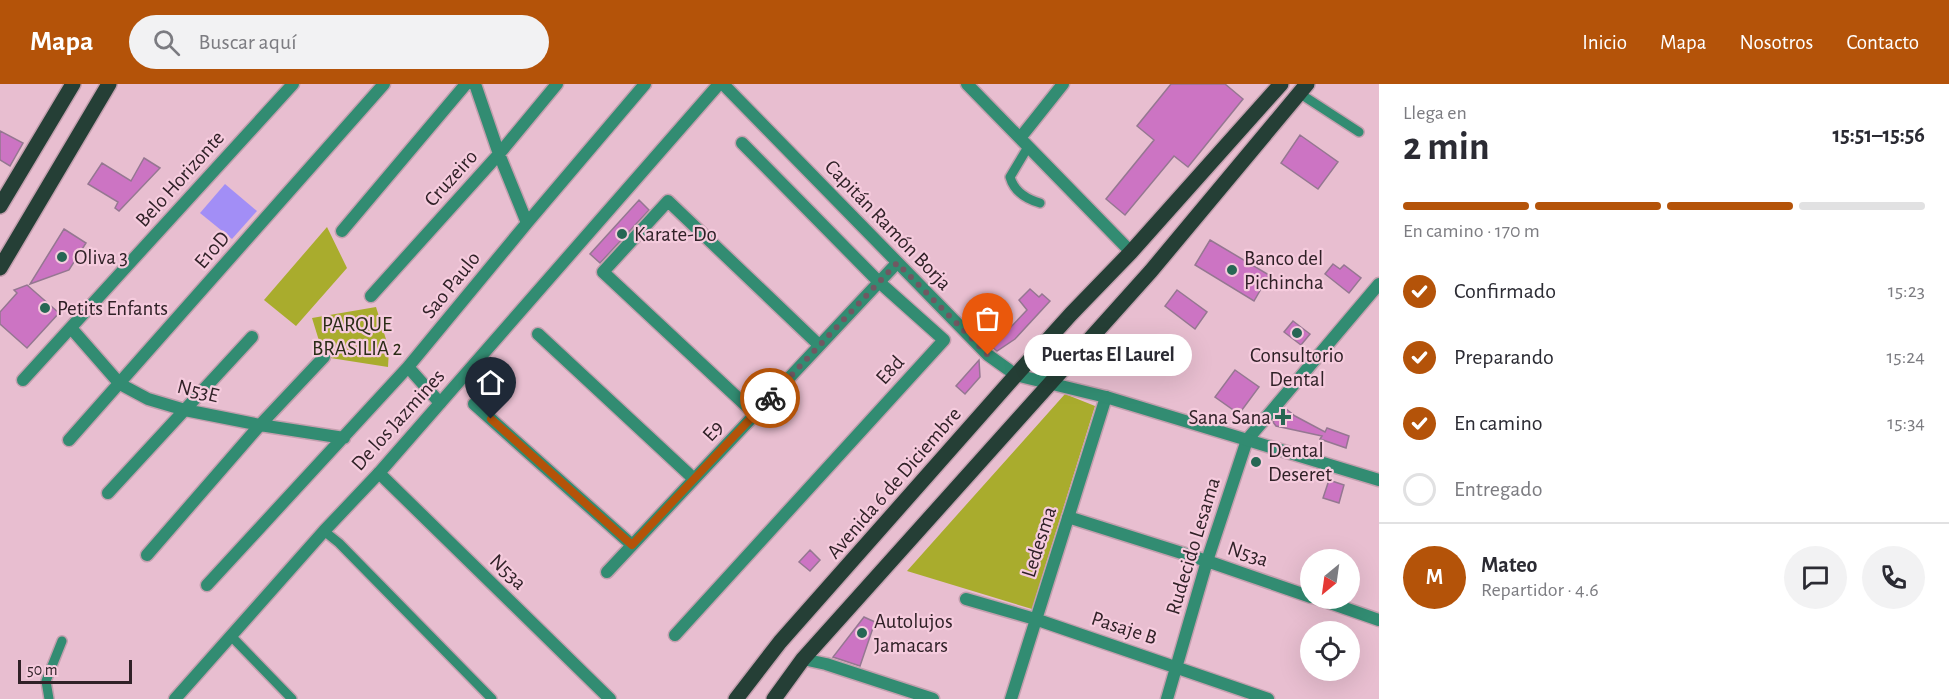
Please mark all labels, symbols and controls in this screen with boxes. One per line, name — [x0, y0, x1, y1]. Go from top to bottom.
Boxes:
search box — [129, 15, 549, 69]
icon: search — [150, 26, 183, 59]
text: Mapa — [30, 28, 93, 56]
text: Buscar aquí — [198, 31, 297, 53]
text: Inicio — [1582, 32, 1627, 53]
text: Mapa — [1660, 32, 1707, 53]
text: Nosotros — [1740, 32, 1813, 53]
text: Contacto — [1846, 32, 1919, 53]
text: Llega en — [1403, 103, 1467, 123]
text: 15:51–15:56 — [1832, 124, 1925, 146]
street label: Belo Horizonte — [132, 127, 228, 231]
text: 2 min — [1403, 128, 1490, 167]
street label: Cruzeiro — [420, 146, 482, 210]
street label: Capitán Ramón Borja — [821, 156, 956, 294]
text: En camino · 170 m — [1403, 221, 1540, 241]
place label: Karate-Do — [634, 224, 717, 245]
street label: E10D — [190, 227, 234, 273]
marker: Karate-Do — [615, 227, 629, 241]
place label: Oliva 3 — [74, 247, 128, 268]
street label: Sao Paulo — [418, 248, 484, 322]
place label: Banco del Pichincha — [1244, 248, 1324, 293]
marker: Oliva 3 — [55, 250, 69, 264]
marker: Banco del Pichincha — [1225, 263, 1239, 277]
icon: check — [1403, 275, 1436, 308]
text: Confirmado — [1454, 280, 1556, 302]
text: 15:23 — [1888, 281, 1925, 301]
pin — [962, 293, 1013, 355]
place label: Petits Enfants — [57, 298, 168, 319]
marker: Petits Enfants — [38, 301, 52, 315]
icon: bag — [971, 302, 1004, 335]
park label: PARQUE BRASILIA 2 — [312, 314, 402, 359]
marker: Consultorio Dental — [1290, 326, 1304, 340]
callout: Puertas El Laurel — [1024, 334, 1192, 376]
icon: check — [1403, 341, 1436, 374]
text: Puertas El Laurel — [1041, 345, 1175, 365]
place label: Consultorio Dental — [1250, 345, 1344, 390]
text: Preparando — [1454, 346, 1554, 368]
text: 15:24 — [1886, 347, 1925, 367]
street label: E8d — [872, 351, 908, 389]
pin — [465, 357, 516, 419]
street label: De los Jazmines — [347, 365, 449, 475]
icon: home — [474, 366, 507, 399]
courier — [740, 368, 800, 428]
street label: N53E — [175, 376, 221, 406]
icon: bike — [754, 382, 787, 415]
street label: Avenida 6 de Diciembre — [823, 403, 965, 563]
place label: Sana Sana — [1188, 407, 1271, 428]
icon: check — [1403, 407, 1436, 440]
marker: Sana Sana — [1276, 410, 1290, 424]
text: En camino — [1454, 412, 1543, 434]
text: 15:34 — [1887, 413, 1925, 433]
street label: E9 — [699, 417, 727, 445]
place label: Dental Deseret — [1268, 440, 1332, 485]
marker: Dental Deseret — [1249, 455, 1263, 469]
street label: Rudecido Lesama — [1162, 475, 1224, 617]
text: Entregado — [1454, 478, 1543, 500]
street label: Ledesma — [1018, 504, 1060, 580]
street label: N53a — [1225, 537, 1271, 571]
button: chat — [1784, 546, 1847, 609]
button: phone — [1862, 546, 1925, 609]
north arrow — [1300, 549, 1360, 609]
map controls — [1300, 549, 1360, 681]
street label: N53a — [486, 550, 530, 594]
text: Mateo — [1481, 554, 1537, 576]
text: M — [1426, 566, 1443, 588]
text: Repartidor · 4.6 — [1481, 580, 1599, 600]
street label: Pasaje B — [1089, 608, 1159, 648]
place label: Autolujos Jamacars — [874, 611, 953, 656]
button: locate — [1300, 621, 1360, 681]
marker: Autolujos Jamacars — [855, 626, 869, 640]
scale bar — [18, 657, 132, 684]
text: 50 m — [27, 662, 58, 678]

